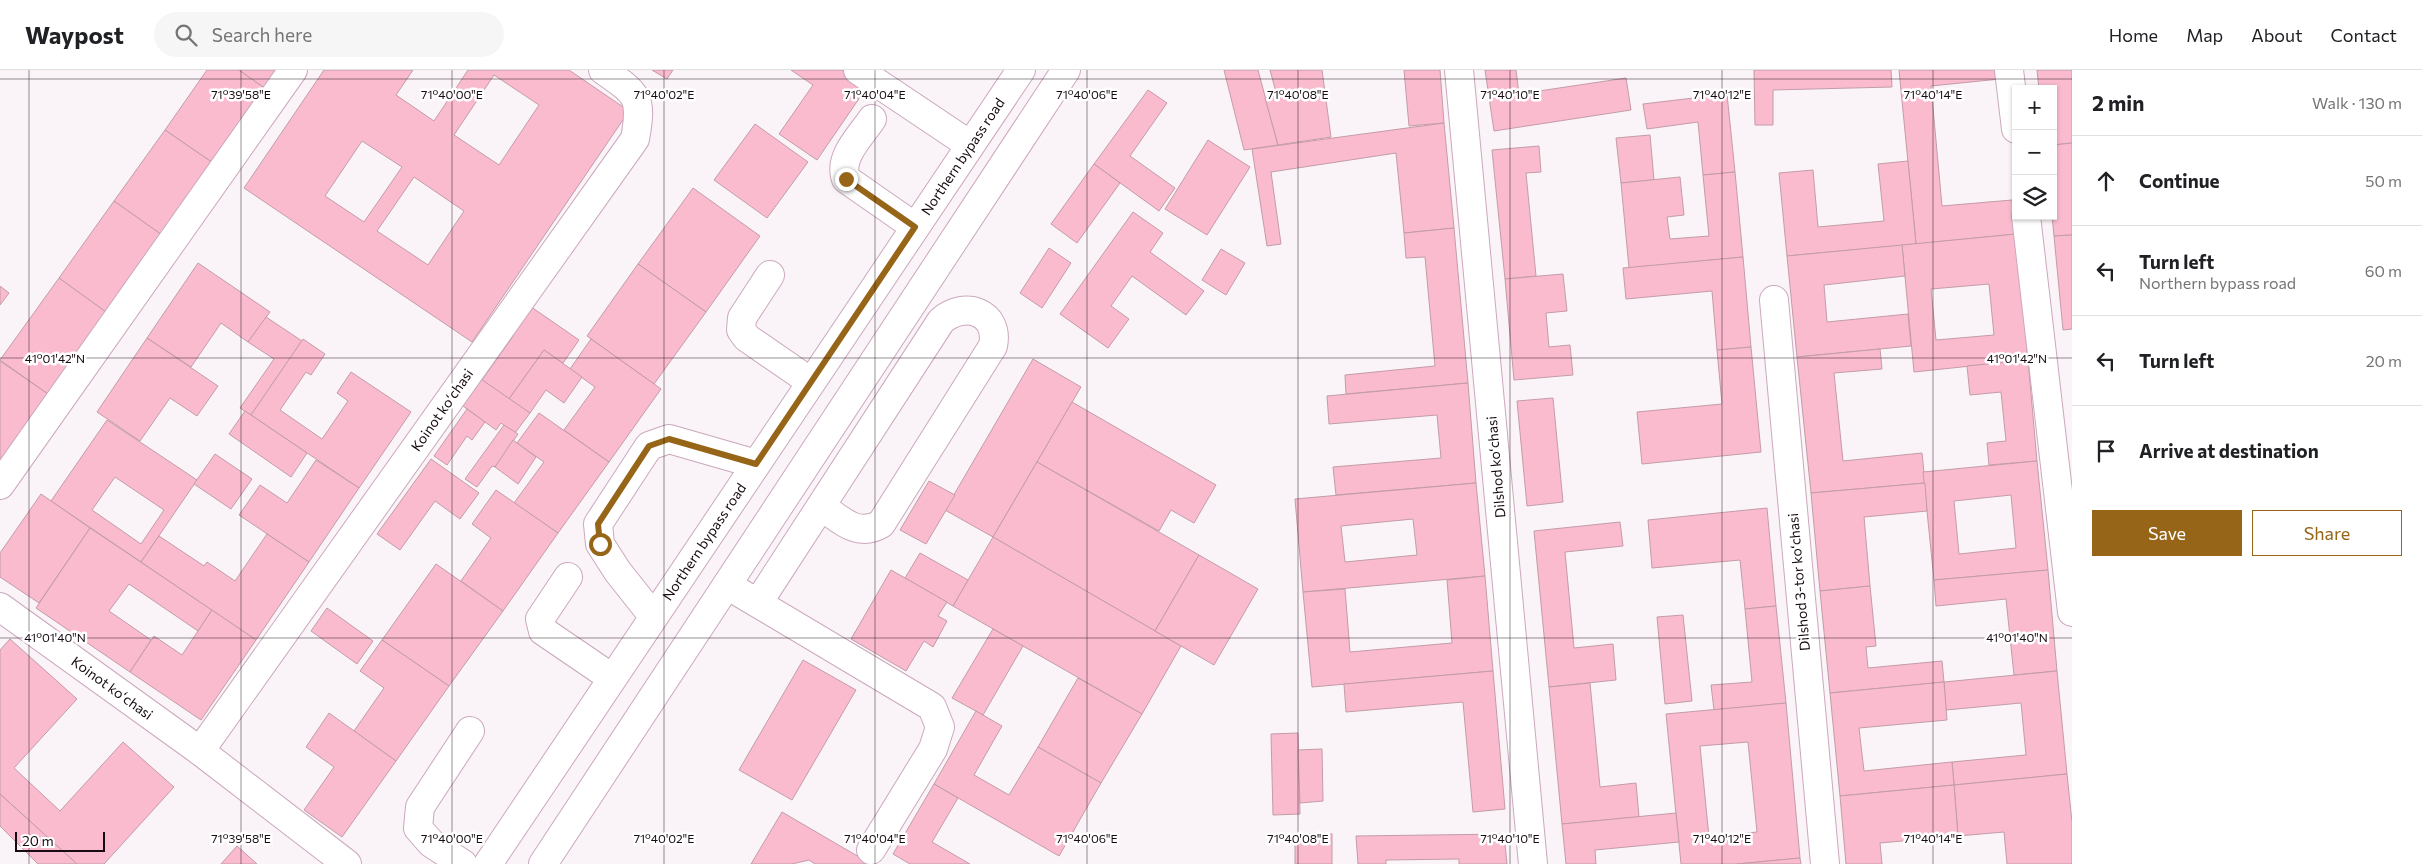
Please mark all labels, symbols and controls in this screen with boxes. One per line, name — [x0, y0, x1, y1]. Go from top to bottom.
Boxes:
search box — [154, 12, 504, 57]
text: Waypost — [25, 20, 124, 49]
icon: search — [172, 21, 200, 49]
text: Search here — [212, 23, 312, 46]
text: Home — [2109, 24, 2158, 46]
text: Map — [2186, 24, 2223, 46]
text: About — [2251, 24, 2303, 46]
text: Contact — [2331, 24, 2397, 46]
map controls — [2012, 85, 2057, 220]
button: + — [2012, 85, 2057, 130]
text: 71°39'58"E — [211, 87, 271, 101]
text: 71°40'00"E — [421, 87, 483, 101]
text: 71°40'02"E — [634, 87, 694, 101]
text: 71°40'04"E — [844, 87, 906, 101]
text: 71°40'06"E — [1056, 87, 1118, 101]
text: 71°40'08"E — [1267, 87, 1329, 101]
text: 71°40'10"E — [1480, 87, 1540, 101]
text: 71°40'12"E — [1693, 87, 1751, 101]
text: 71°40'14"E — [1904, 87, 1962, 101]
text: 2 min — [2092, 90, 2144, 115]
text: Walk · 130 m — [2312, 93, 2402, 112]
street label: Northern bypass road — [917, 94, 1008, 218]
button: − — [2012, 130, 2057, 175]
icon: ahead — [2092, 167, 2120, 195]
route end — [835, 168, 858, 191]
text: Continue — [2139, 169, 2219, 192]
text: 50 m — [2365, 171, 2402, 190]
button: layers — [2012, 175, 2057, 220]
text: Turn left — [2139, 250, 2214, 273]
icon: left — [2092, 257, 2120, 285]
text: 60 m — [2365, 261, 2402, 280]
text: Northern bypass road — [2139, 273, 2296, 292]
icon: left — [2092, 347, 2120, 375]
text: Turn left — [2139, 349, 2214, 372]
text: 41°01'42"N — [25, 351, 85, 365]
text: 41°01'42"N — [1987, 351, 2047, 365]
text: 20 m — [2366, 351, 2402, 370]
street label: Koinot koʻchasi — [407, 365, 476, 454]
street label: Dilshod koʻchasi — [1483, 415, 1508, 519]
icon: arrive — [2092, 437, 2120, 465]
text: Arrive at destination — [2139, 439, 2319, 462]
street label: Northern bypass road — [658, 480, 749, 603]
button: Save — [2092, 510, 2242, 556]
button: Share — [2252, 510, 2402, 556]
street label: Dilshod 3-tor koʻchasi — [1784, 512, 1813, 652]
route start — [589, 533, 612, 556]
text: 41°01'40"N — [24, 630, 86, 644]
text: 41°01'40"N — [1986, 630, 2048, 644]
street label: Koinot koʻchasi — [68, 652, 156, 723]
scale bar — [15, 829, 105, 852]
text: 71°39'58"E — [211, 831, 271, 845]
text: 71°40'00"E — [421, 831, 483, 845]
text: 71°40'02"E — [634, 831, 694, 845]
text: 71°40'04"E — [844, 831, 906, 845]
text: 71°40'06"E — [1056, 831, 1118, 845]
text: 71°40'08"E — [1267, 831, 1329, 845]
text: 71°40'10"E — [1480, 831, 1540, 845]
text: 71°40'12"E — [1693, 831, 1751, 845]
text: 71°40'14"E — [1904, 831, 1962, 845]
text: 20 m — [22, 832, 54, 849]

